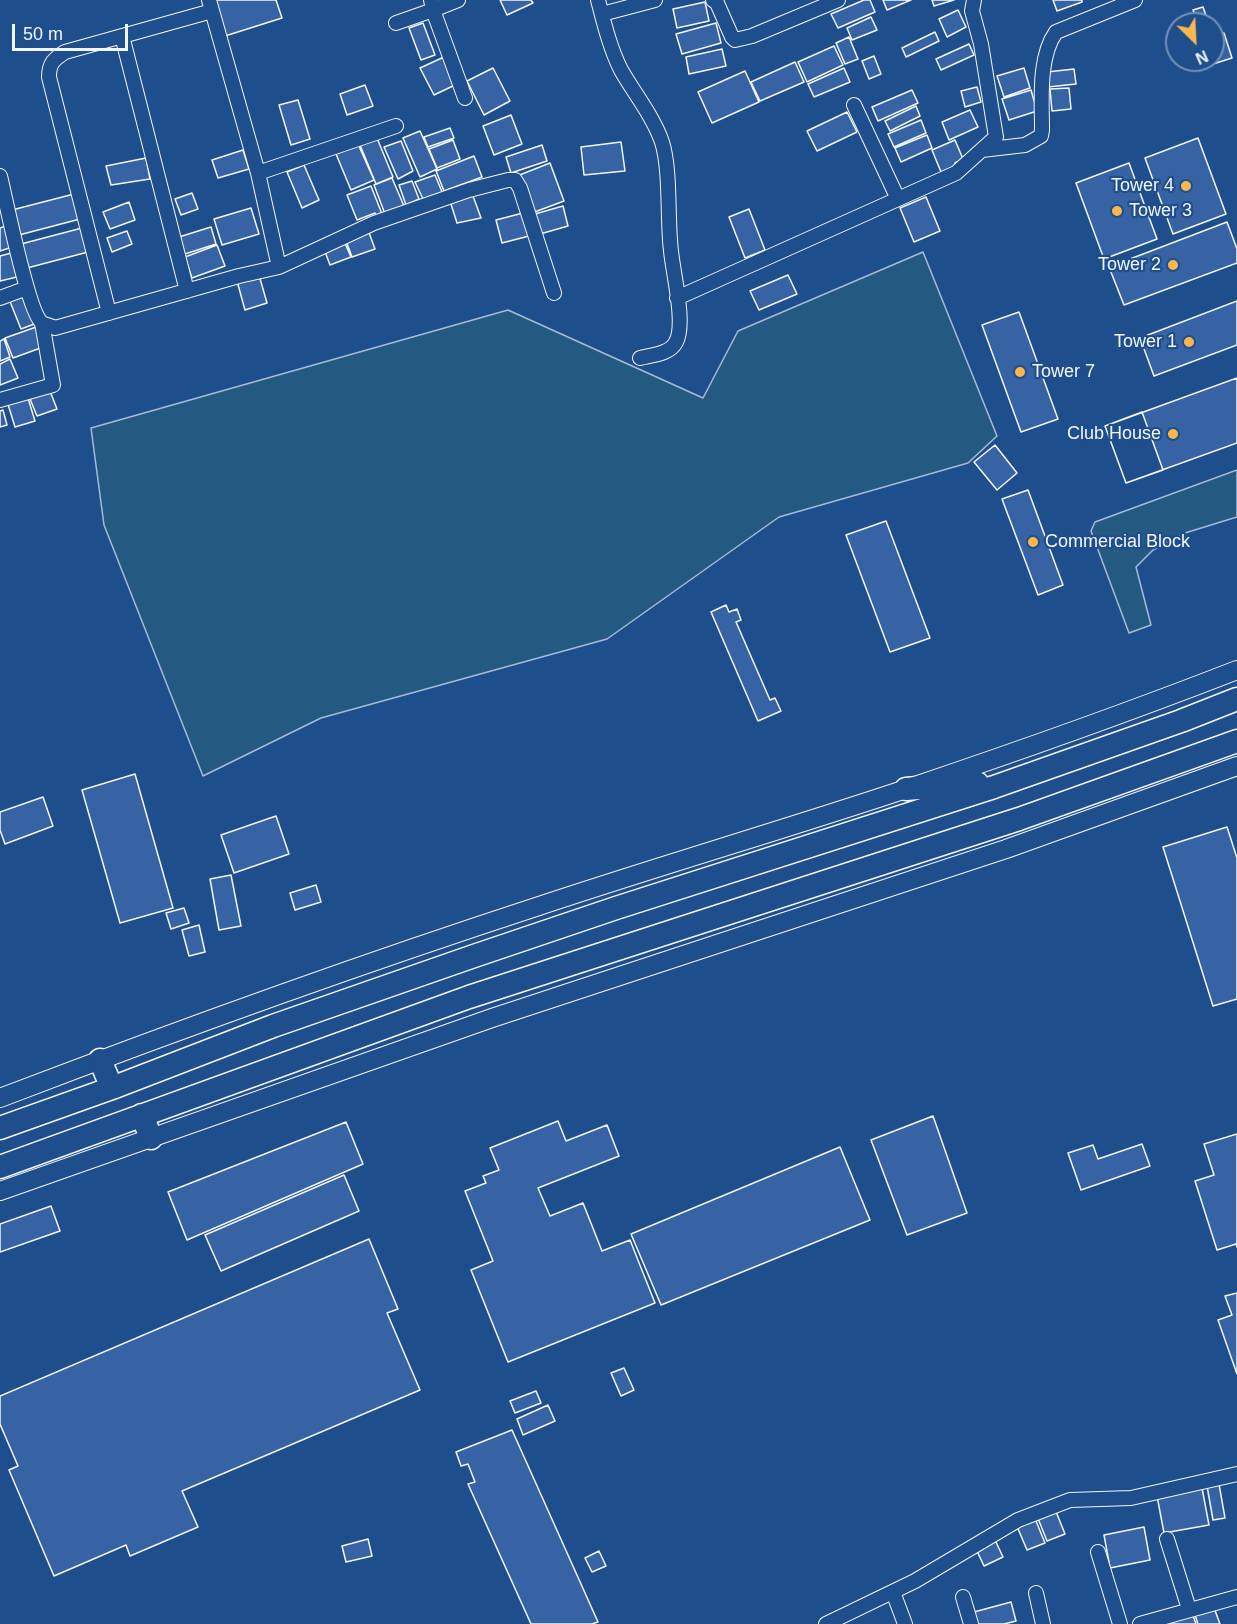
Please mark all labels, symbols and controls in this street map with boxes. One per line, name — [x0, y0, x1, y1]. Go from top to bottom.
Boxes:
scale bar — [15, 12, 130, 50]
north arrow — [1165, 12, 1225, 72]
text: 50 m — [23, 24, 63, 44]
text: N — [1193, 47, 1210, 67]
place label: Tower 4 — [1111, 175, 1174, 197]
marker: Tower 4 — [1179, 179, 1193, 193]
place label: Tower 3 — [1129, 200, 1192, 222]
marker: Tower 3 — [1110, 204, 1124, 218]
place label: Tower 2 — [1098, 254, 1161, 276]
marker: Tower 2 — [1166, 258, 1180, 272]
place label: Tower 1 — [1114, 331, 1177, 353]
marker: Tower 1 — [1182, 335, 1196, 349]
place label: Tower 7 — [1032, 361, 1095, 383]
marker: Tower 7 — [1013, 365, 1027, 379]
place label: Club House — [1067, 423, 1161, 445]
marker: Club House — [1166, 427, 1180, 441]
place label: Commercial Block — [1045, 531, 1190, 553]
marker: Commercial Block — [1026, 535, 1040, 549]

